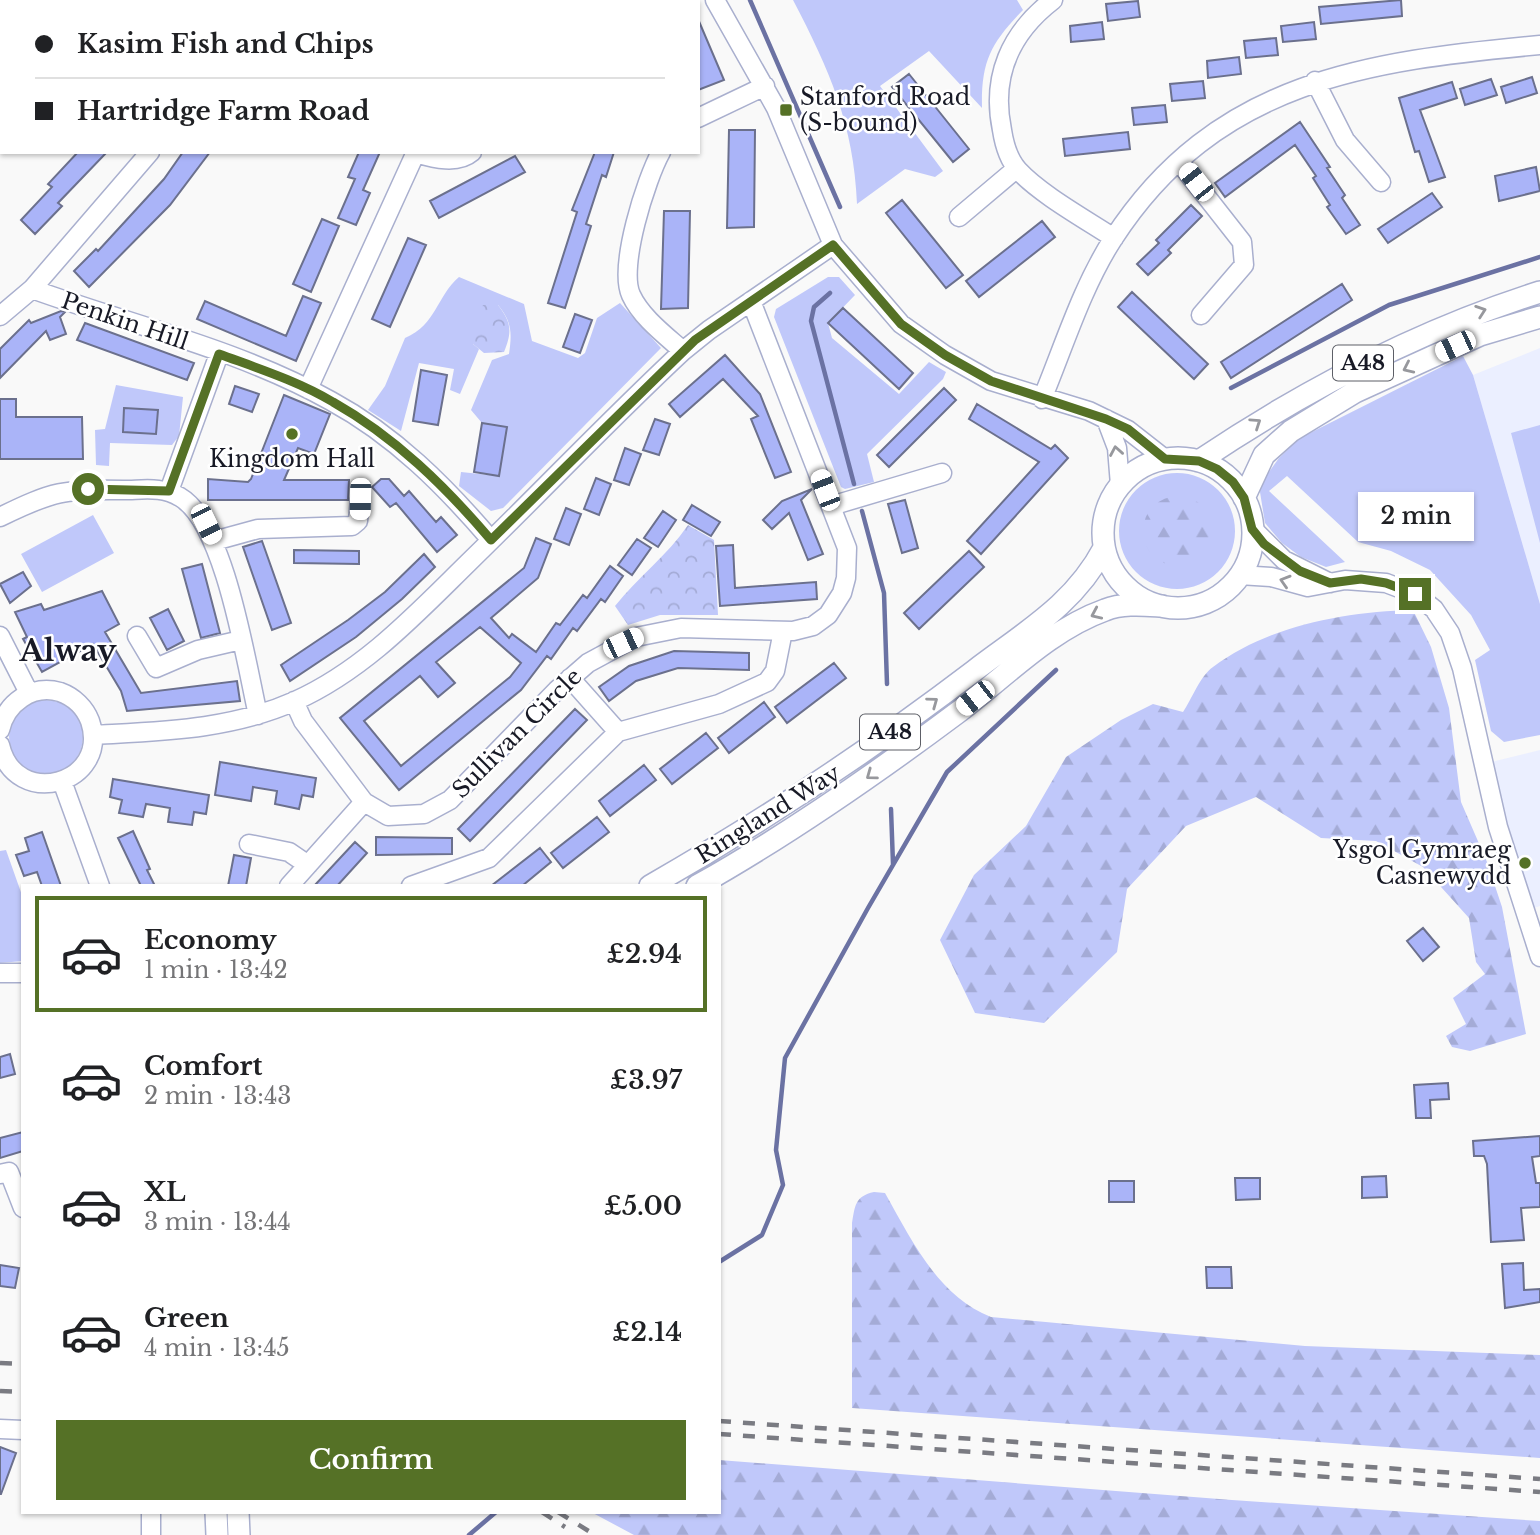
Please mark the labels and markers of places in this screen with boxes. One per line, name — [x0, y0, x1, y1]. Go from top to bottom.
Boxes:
place label: Stanford Road (S-bound) — [800, 83, 970, 137]
marker: Stanford Road (S-bound) — [778, 102, 794, 118]
marker: Kingdom Hall — [284, 426, 300, 442]
place label: Kingdom Hall — [209, 445, 375, 473]
place label: Ysgol Gymraeg Casnewydd — [1332, 836, 1511, 890]
marker: Ysgol Gymraeg Casnewydd — [1517, 855, 1533, 871]

